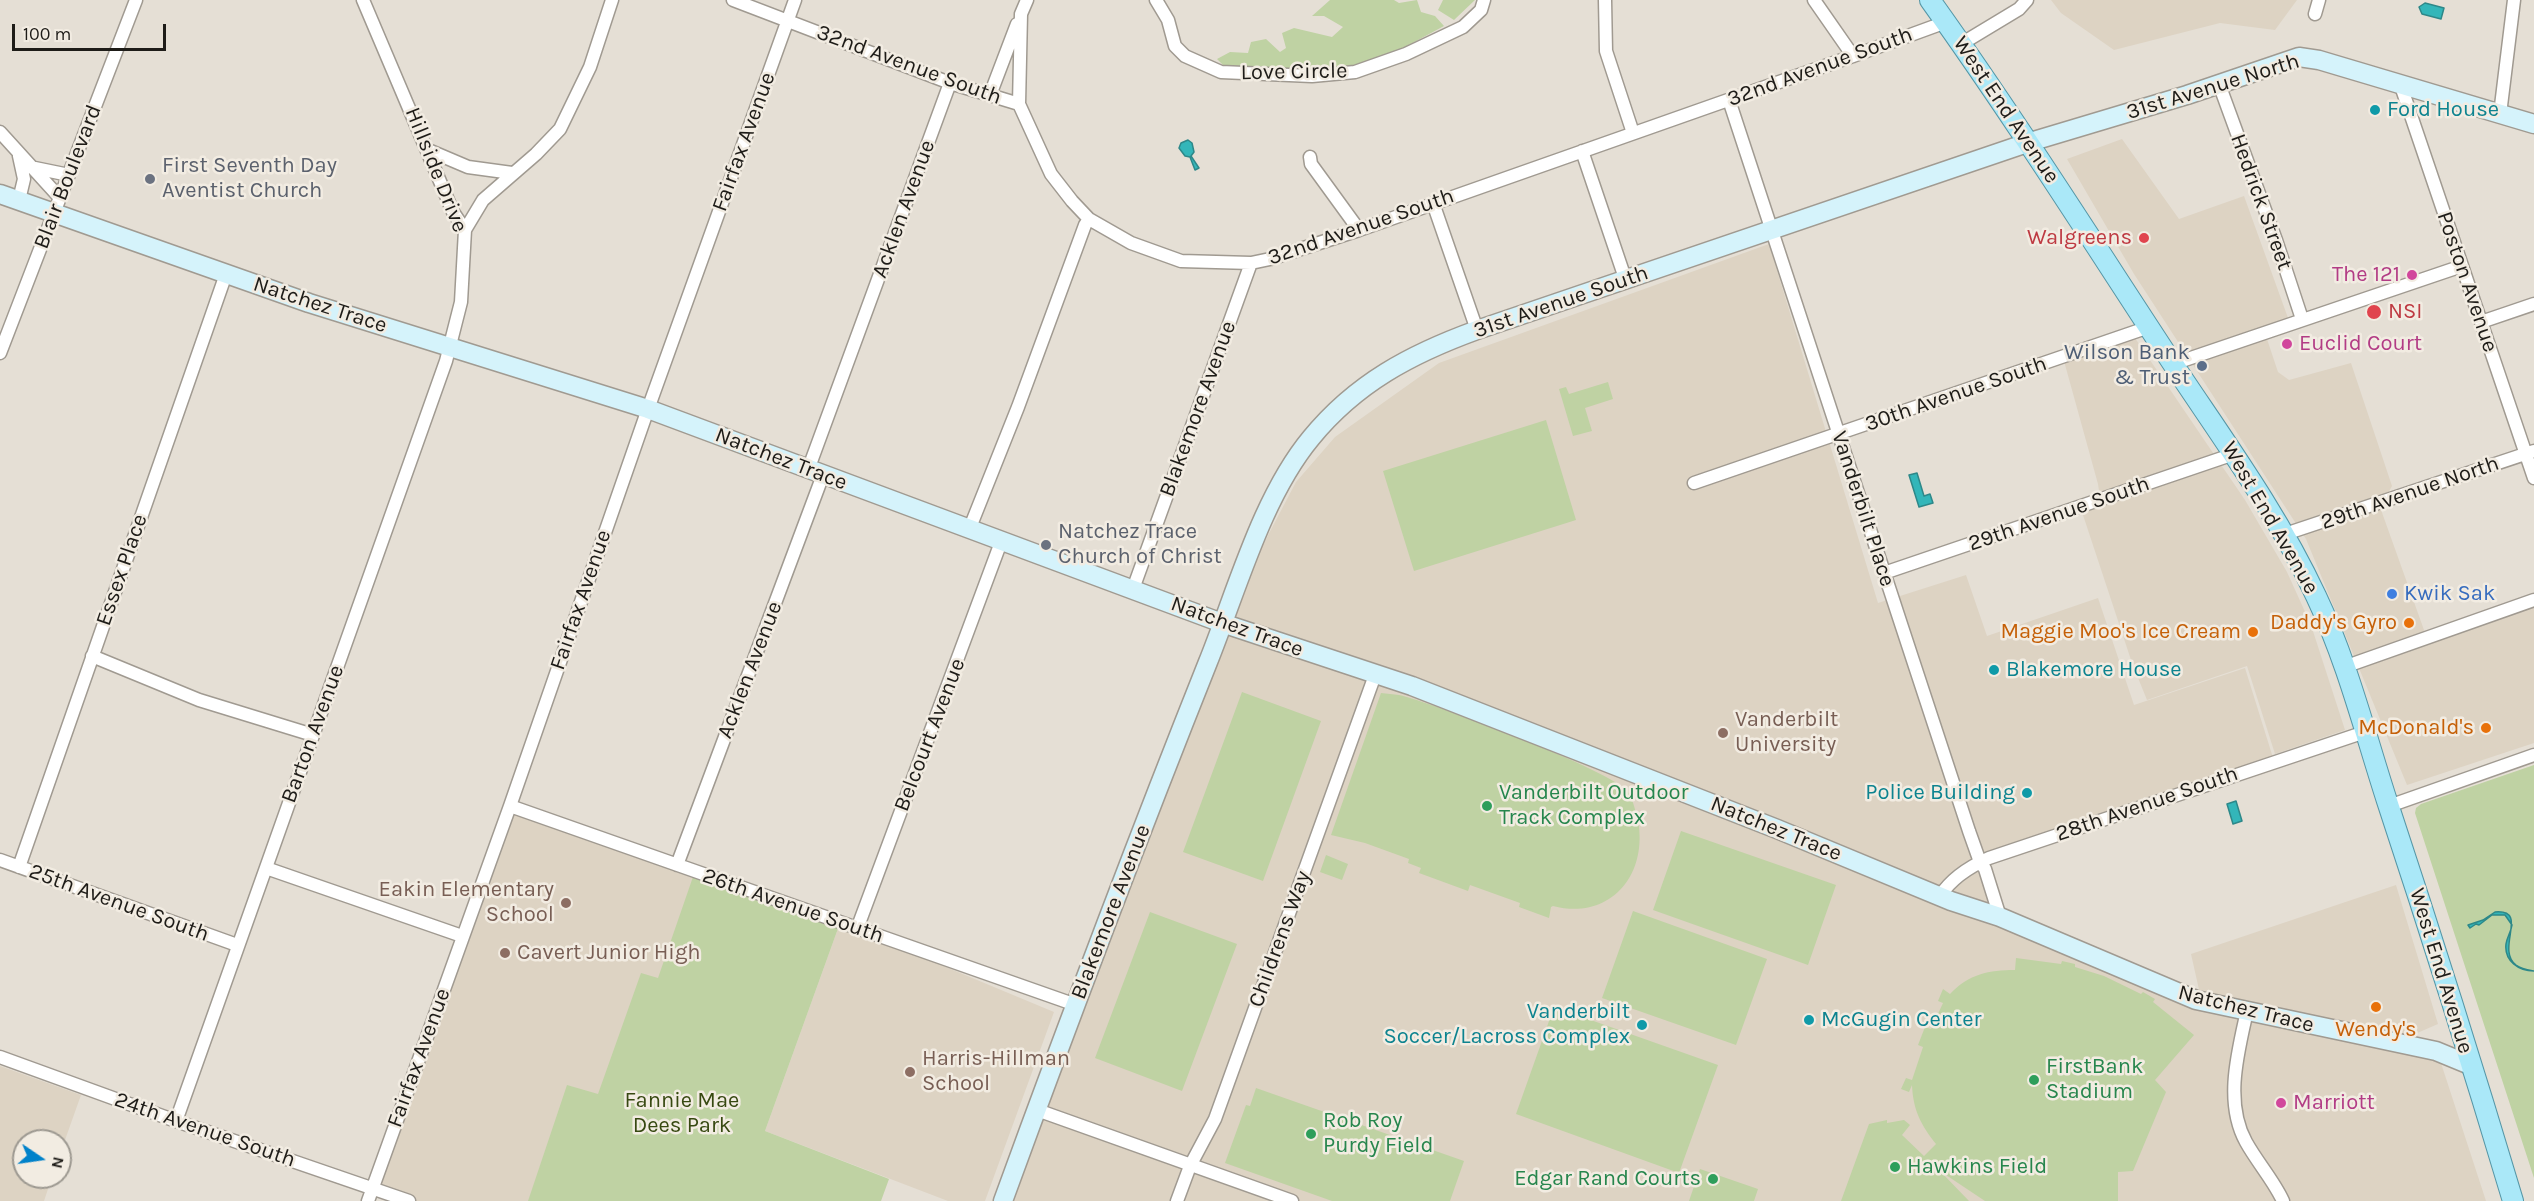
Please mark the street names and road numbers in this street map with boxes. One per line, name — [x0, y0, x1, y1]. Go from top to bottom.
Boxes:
street label: 32nd Avenue South — [813, 19, 1005, 111]
street label: 32nd Avenue South — [1724, 21, 1916, 113]
street label: West End Avenue — [1947, 31, 2065, 189]
street label: 31st Avenue North — [2123, 48, 2303, 126]
street label: Love Circle — [1240, 58, 1348, 86]
street label: Fairfax Avenue — [707, 69, 781, 215]
street label: Blair Boulevard — [28, 101, 108, 253]
street label: Hillside Drive — [399, 104, 473, 236]
street label: Hedrick Street — [2224, 130, 2298, 274]
street label: Acklen Avenue — [867, 136, 941, 282]
street label: 32nd Avenue South — [1264, 183, 1458, 271]
street label: Poston Avenue — [2431, 208, 2503, 356]
street label: 31st Avenue South — [1470, 260, 1652, 344]
street label: Natchez Trace — [250, 271, 390, 339]
street label: Blakemore Avenue — [1154, 318, 1242, 500]
street label: 30th Avenue South — [1862, 350, 2050, 438]
street label: Natchez Trace — [711, 422, 851, 496]
street label: Vanderbilt Place — [1825, 428, 1901, 590]
street label: West End Avenue — [2216, 437, 2324, 599]
street label: 29th Avenue North — [2318, 450, 2502, 536]
street label: 29th Avenue South — [1965, 471, 2153, 557]
street label: Essex Place — [91, 511, 153, 629]
street label: Fairfax Avenue — [545, 527, 617, 673]
street label: Natchez Trace — [1167, 591, 1307, 663]
street label: Acklen Avenue — [712, 598, 788, 742]
street label: Belcourt Avenue — [889, 655, 971, 815]
street label: Barton Avenue — [276, 661, 350, 807]
street label: 28th Avenue South — [2052, 760, 2242, 848]
street label: Natchez Trace — [1707, 791, 1845, 867]
street label: Blakemore Avenue — [1066, 821, 1156, 1003]
street label: 25th Avenue South — [25, 858, 213, 948]
street label: 26th Avenue South — [699, 863, 887, 949]
street label: Childrens Way — [1243, 867, 1317, 1011]
street label: West End Avenue — [2403, 885, 2479, 1057]
street label: Natchez Trace — [2175, 979, 2317, 1039]
street label: Fairfax Avenue — [382, 985, 456, 1131]
street label: 24th Avenue South — [111, 1087, 299, 1173]

